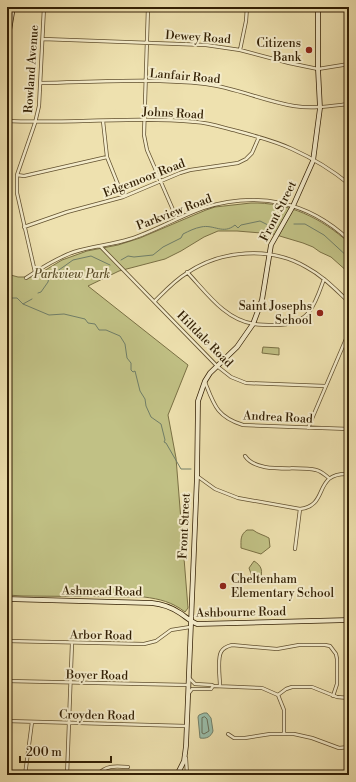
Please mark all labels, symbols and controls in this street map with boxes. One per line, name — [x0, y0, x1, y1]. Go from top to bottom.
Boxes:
street label: Rowland Avenue — [21, 24, 42, 114]
street label: Dewey Road — [165, 28, 231, 47]
place label: Citizens Bank — [257, 36, 302, 65]
marker: Citizens Bank — [304, 45, 314, 55]
street label: Lanfair Road — [149, 66, 221, 87]
street label: Johns Road — [141, 104, 204, 123]
street label: Edgemoor Road — [101, 156, 188, 201]
street label: Front Street — [257, 178, 300, 244]
street label: Parkview Road — [134, 191, 214, 234]
park label: Parkview Park — [33, 267, 110, 282]
place label: Saint Josephs School — [239, 299, 312, 328]
street label: Hilldale Road — [173, 308, 236, 371]
marker: Saint Josephs School — [315, 308, 325, 318]
street label: Andrea Road — [242, 408, 313, 427]
street label: Front Street — [175, 492, 194, 559]
place label: Cheltenham Elementary School — [231, 572, 335, 601]
marker: Cheltenham Elementary School — [218, 581, 228, 591]
street label: Ashmead Road — [61, 583, 142, 600]
street label: Ashbourne Road — [195, 604, 286, 621]
street label: Arbor Road — [69, 627, 132, 644]
street label: Boyer Road — [65, 667, 128, 684]
street label: Croyden Road — [59, 707, 135, 724]
scale bar — [20, 738, 111, 764]
text: 200 m — [26, 745, 62, 760]

